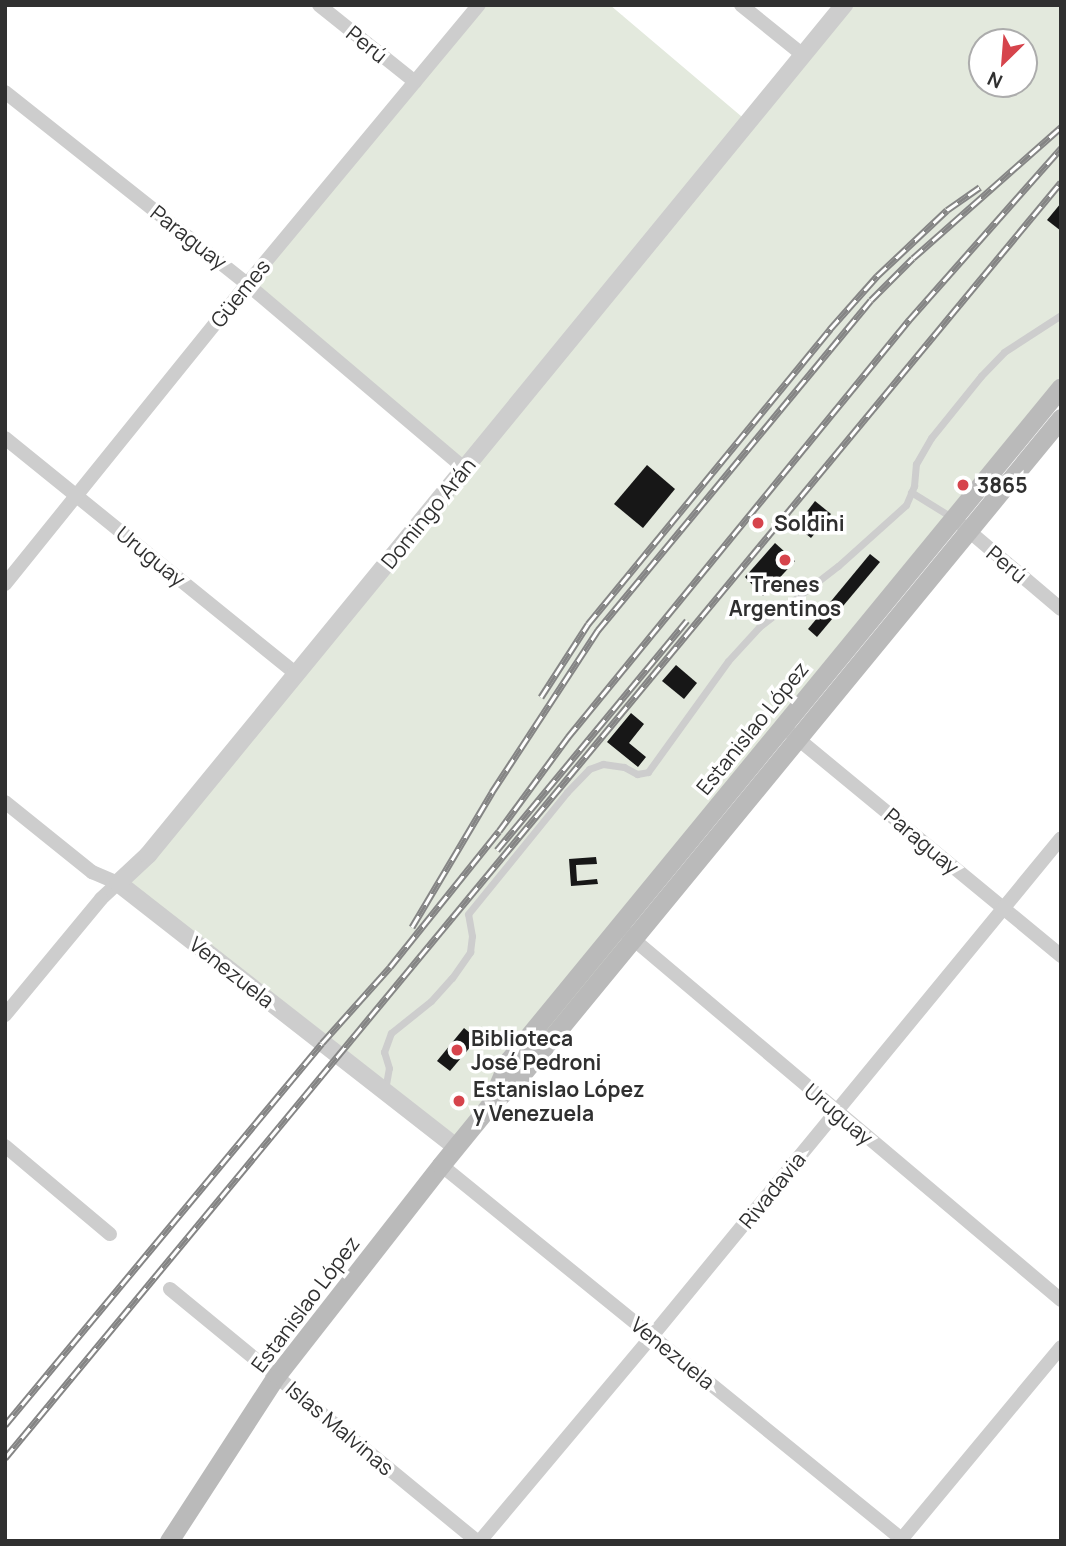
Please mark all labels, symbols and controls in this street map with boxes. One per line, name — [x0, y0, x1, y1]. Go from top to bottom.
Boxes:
street label: Perú — [342, 20, 392, 68]
north arrow — [968, 28, 1038, 98]
text: N — [983, 66, 1007, 95]
street label: Paraguay — [146, 199, 232, 275]
street label: Güemes — [205, 254, 275, 332]
street label: Domingo Arán — [376, 452, 480, 574]
place label: 3865 — [977, 472, 1027, 498]
marker: 3865 — [955, 477, 971, 493]
place label: Soldini — [774, 510, 845, 536]
marker: Soldini — [748, 513, 768, 533]
street label: Uruguay — [111, 520, 191, 592]
street label: Perú — [982, 540, 1032, 588]
marker: Trenes Argentinos — [777, 552, 793, 568]
place label: Trenes Argentinos — [729, 571, 841, 621]
street label: Estanislao López — [691, 656, 813, 800]
street label: Paraguay — [880, 803, 964, 879]
street label: Venezuela — [185, 931, 279, 1013]
place label: Biblioteca José Pedroni — [471, 1025, 601, 1075]
marker: Biblioteca José Pedroni — [449, 1042, 465, 1058]
place label: Estanislao López y Venezuela — [473, 1076, 644, 1126]
street label: Uruguay — [800, 1078, 878, 1150]
marker: Estanislao López y Venezuela — [451, 1093, 467, 1109]
street label: Rivadavia — [734, 1147, 810, 1233]
street label: Estanislao López — [246, 1231, 364, 1377]
street label: Venezuela — [626, 1312, 720, 1394]
street label: Islas Malvinas — [281, 1376, 399, 1480]

